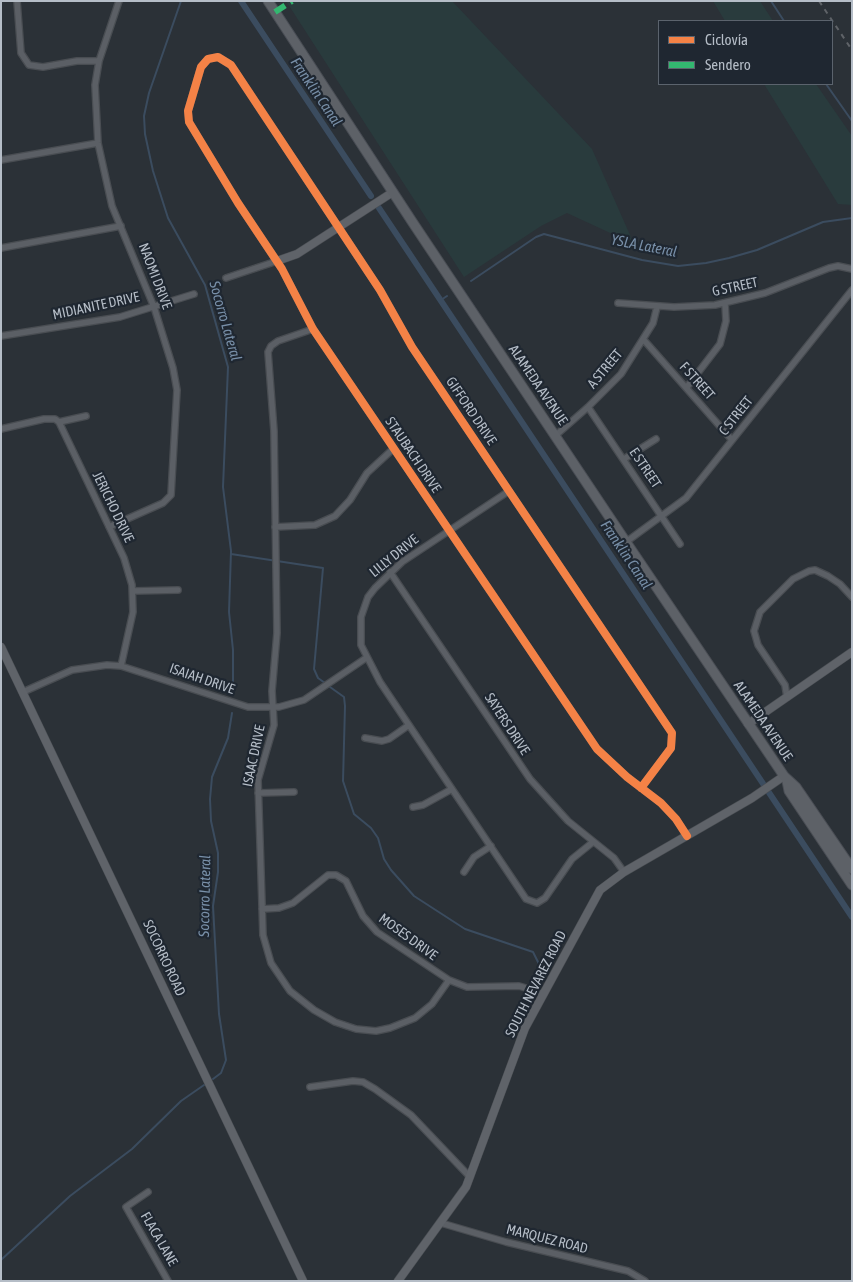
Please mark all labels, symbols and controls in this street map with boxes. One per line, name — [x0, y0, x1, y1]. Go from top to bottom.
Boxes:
legend — [658, 20, 833, 85]
text: Ciclovía — [705, 31, 748, 48]
water label: Franklin Canal — [286, 54, 346, 130]
text: Sendero — [705, 56, 751, 73]
water label: YSLA Lateral — [609, 231, 679, 261]
street label: NAOMI DRIVE — [135, 241, 175, 311]
street label: G STREET — [711, 274, 759, 300]
water label: Socorro Lateral — [205, 279, 245, 363]
street label: MIDIANITE DRIVE — [51, 289, 141, 323]
street label: ALAMEDA AVENUE — [505, 342, 571, 428]
street label: A STREET — [584, 346, 626, 392]
street label: F STREET — [676, 359, 718, 403]
street label: GIFFORD DRIVE — [442, 374, 500, 448]
street label: C STREET — [715, 393, 757, 439]
street label: STAUBACH DRIVE — [382, 414, 444, 496]
street label: E STREET — [625, 445, 665, 491]
street label: JERICHO DRIVE — [89, 469, 137, 545]
water label: Franklin Canal — [596, 517, 656, 593]
street label: LILLY DRIVE — [366, 531, 422, 581]
street label: ISAIAH DRIVE — [167, 660, 237, 698]
street label: ALAMEDA AVENUE — [730, 678, 796, 764]
street label: SAYERS DRIVE — [481, 690, 533, 758]
street label: ISAAC DRIVE — [239, 724, 269, 788]
water label: Socorro Lateral — [195, 855, 215, 937]
street label: MOSES DRIVE — [375, 910, 441, 964]
street label: SOCORRO ROAD — [139, 917, 189, 999]
street label: SOUTH NEVAREZ ROAD — [502, 928, 570, 1040]
street label: FLACA LANE — [137, 1209, 181, 1269]
street label: MARQUEZ ROAD — [504, 1221, 590, 1257]

